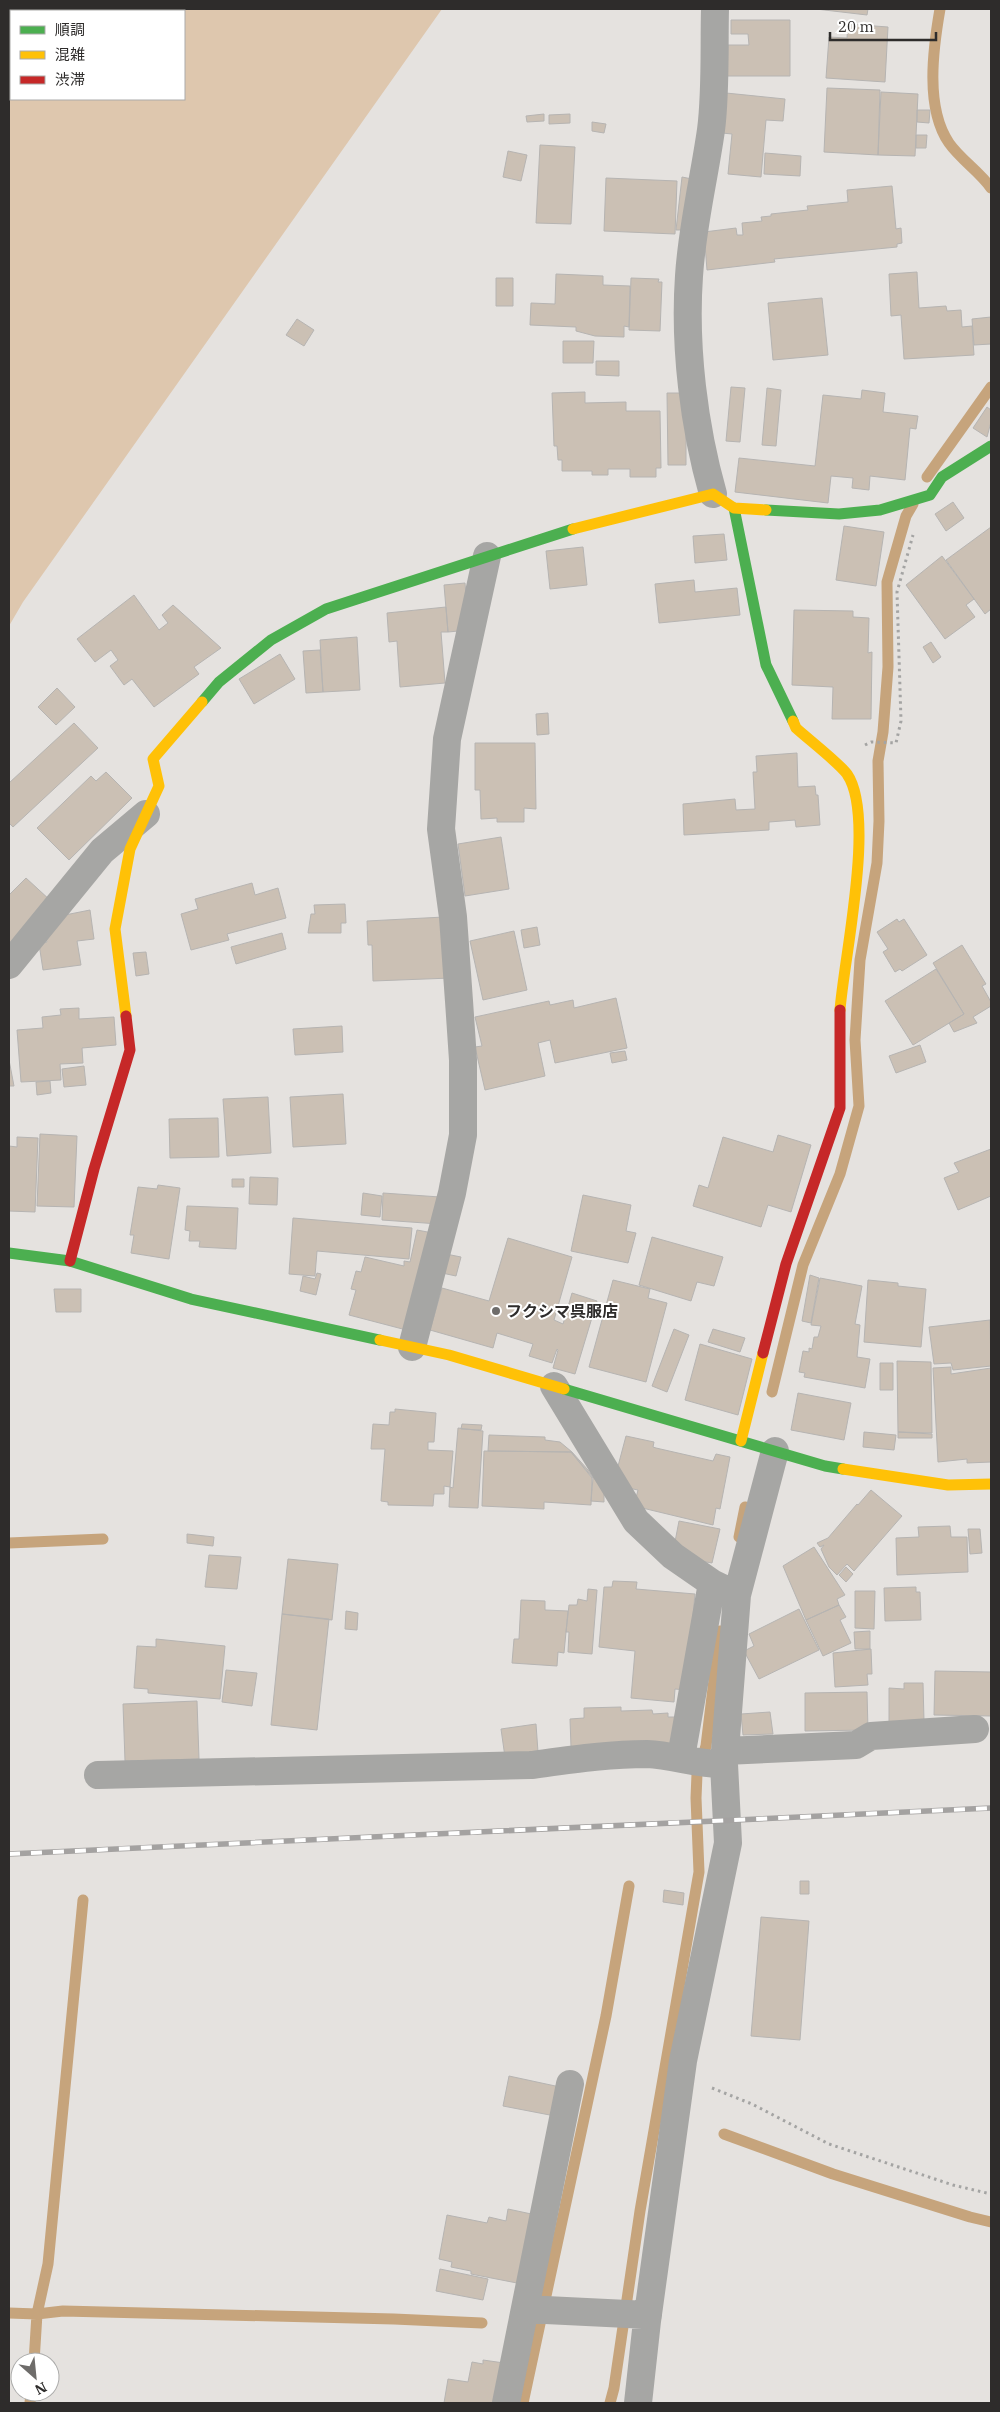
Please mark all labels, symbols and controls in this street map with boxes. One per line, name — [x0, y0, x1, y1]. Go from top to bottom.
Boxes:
legend — [10, 10, 185, 100]
scale bar — [830, 10, 936, 42]
text: 20 m — [838, 17, 874, 36]
text: 順調 — [55, 20, 85, 39]
text: 混雑 — [55, 45, 85, 64]
text: 渋滞 — [55, 70, 85, 89]
place label: フクシマ呉服店 — [506, 1301, 618, 1321]
marker: フクシマ呉服店 — [490, 1305, 502, 1317]
north arrow — [10, 2352, 60, 2402]
text: N — [32, 2378, 50, 2399]

